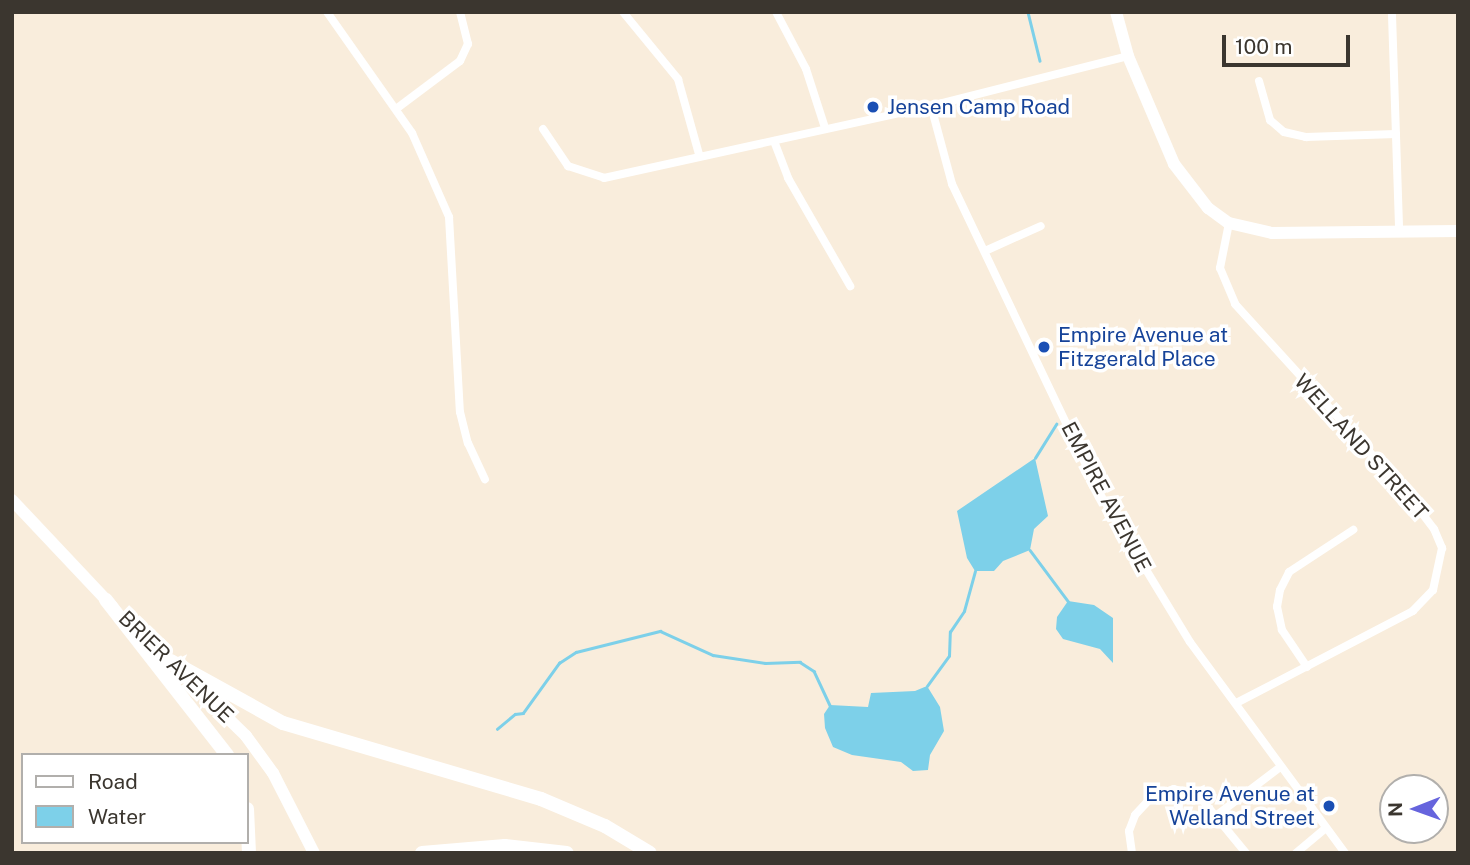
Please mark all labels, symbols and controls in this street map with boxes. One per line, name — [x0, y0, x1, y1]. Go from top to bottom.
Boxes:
scale bar — [1225, 21, 1353, 65]
text: 100 m — [1235, 34, 1292, 59]
place label: Jensen Camp Road — [887, 94, 1070, 120]
marker: Jensen Camp Road — [865, 99, 881, 115]
place label: Empire Avenue at Fitzgerald Place — [1058, 322, 1228, 372]
marker: Empire Avenue at Fitzgerald Place — [1036, 339, 1052, 355]
street label: WELLAND STREET — [1289, 369, 1433, 525]
street label: EMPIRE AVENUE — [1056, 417, 1156, 577]
street label: BRIER AVENUE — [113, 606, 239, 728]
legend — [21, 753, 248, 844]
text: Road — [88, 769, 138, 794]
north arrow — [1379, 774, 1449, 844]
place label: Empire Avenue at Welland Street — [1145, 781, 1315, 831]
marker: Empire Avenue at Welland Street — [1321, 798, 1337, 814]
text: N — [1384, 802, 1406, 817]
text: Water — [88, 804, 146, 829]

